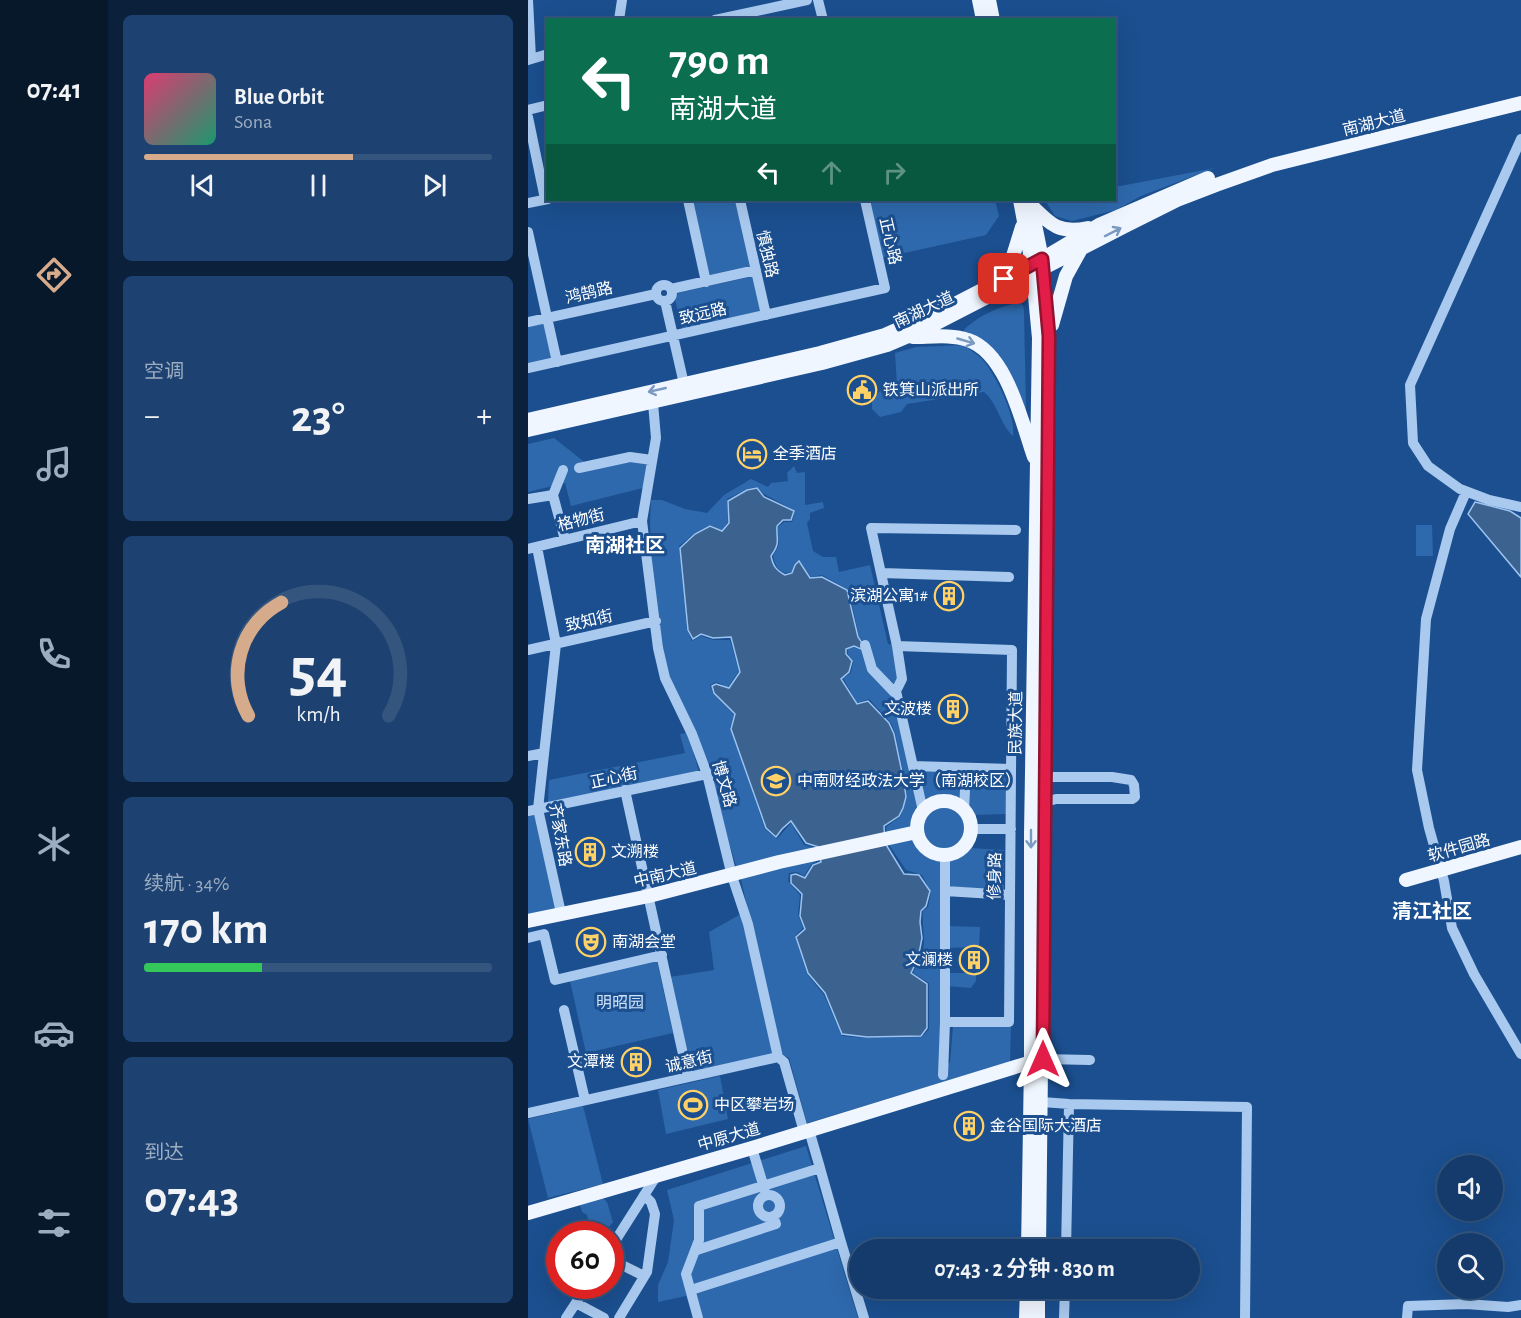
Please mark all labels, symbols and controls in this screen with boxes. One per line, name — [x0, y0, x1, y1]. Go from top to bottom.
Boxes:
text: 790 m — [669, 40, 770, 82]
icon: left — [570, 42, 648, 120]
text: 07:41 — [26, 76, 82, 103]
text: Blue Orbit — [234, 86, 324, 108]
text: 南湖大道 — [669, 96, 777, 123]
street label: 南湖大道 — [1341, 107, 1407, 139]
text: Sona — [234, 112, 272, 132]
icon: left — [752, 156, 785, 189]
icon: ahead — [815, 156, 848, 189]
icon: right — [878, 156, 911, 189]
icon: previous — [186, 169, 219, 202]
icon: pause — [302, 169, 335, 202]
icon: next — [418, 169, 451, 202]
street label: 正心路 — [877, 216, 904, 266]
one-way arrow — [1104, 226, 1122, 237]
street label: 慎独路 — [754, 229, 781, 279]
pin — [978, 253, 1029, 304]
icon: directions — [33, 254, 75, 296]
icon: arrive — [987, 262, 1020, 295]
street label: 鸿鹄路 — [564, 279, 614, 306]
street label: 南湖大道 — [891, 288, 956, 331]
street label: 致远路 — [677, 299, 728, 327]
one-way arrow — [956, 336, 975, 347]
text: 空调 — [144, 362, 184, 382]
public building icon: 铁箕山派出所 — [846, 374, 878, 406]
place label: 铁箕山派出所 — [883, 381, 979, 398]
one-way arrow — [648, 385, 667, 397]
text: 23° — [291, 395, 345, 440]
text: − — [144, 400, 160, 433]
text: + — [476, 400, 492, 433]
hotel icon: 全季酒店 — [736, 438, 768, 470]
icon: music — [33, 443, 75, 485]
place label: 全季酒店 — [773, 445, 837, 462]
street label: 格物街 — [556, 505, 606, 534]
district label: 南湖社区 — [585, 534, 665, 556]
building icon: 滨湖公寓1# — [933, 580, 965, 612]
place label: 滨湖公寓1# — [850, 587, 928, 604]
street label: 致知街 — [563, 606, 614, 634]
icon: phone — [33, 633, 75, 675]
text: 54 — [289, 640, 347, 702]
street label: 民族大道 — [1006, 691, 1025, 755]
building icon: 文波楼 — [937, 693, 969, 725]
place label: 文波楼 — [884, 700, 932, 717]
text: km/h — [296, 704, 340, 725]
street label: 博文路 — [710, 758, 739, 809]
street label: 正心街 — [589, 764, 639, 791]
school or university icon: 中南财经政法大学（南湖校区） — [760, 765, 792, 797]
place label: 中南财经政法大学（南湖校区） — [797, 772, 1021, 789]
street label: 齐家东路 — [547, 802, 574, 868]
icon: climate — [33, 823, 75, 865]
one-way arrow — [1025, 828, 1037, 848]
street label: 软件园路 — [1426, 831, 1492, 865]
building icon: 文溯楼 — [574, 836, 606, 868]
place label: 文溯楼 — [611, 843, 659, 860]
street label: 修身路 — [986, 852, 1003, 900]
street label: 中南大道 — [632, 859, 698, 890]
text: 续航 · 34% — [144, 874, 230, 894]
district label: 清江社区 — [1392, 900, 1472, 922]
text: 170 km — [144, 907, 268, 952]
theatre icon: 南湖会堂 — [575, 926, 607, 958]
place label: 南湖会堂 — [612, 933, 676, 950]
building icon: 文澜楼 — [958, 944, 990, 976]
place label: 文澜楼 — [905, 951, 953, 968]
park label: 明昭园 — [596, 995, 644, 1011]
icon: car — [33, 1012, 75, 1054]
position arrow — [1011, 1027, 1075, 1091]
building icon: 文潭楼 — [620, 1046, 652, 1078]
street label: 诚意街 — [664, 1048, 714, 1075]
place label: 文潭楼 — [567, 1053, 615, 1070]
sports icon: 中区攀岩场 — [677, 1089, 709, 1121]
place label: 中区攀岩场 — [714, 1096, 794, 1113]
building icon: 金谷国际大酒店 — [953, 1110, 985, 1142]
place label: 金谷国际大酒店 — [990, 1117, 1102, 1134]
street label: 中原大道 — [696, 1120, 762, 1154]
text: 到达 — [144, 1143, 184, 1163]
map controls — [1437, 1155, 1503, 1299]
button: sound — [1437, 1155, 1503, 1221]
text: 07:43 — [144, 1176, 239, 1221]
icon: filters — [33, 1202, 75, 1244]
speed limit sign: 60 — [546, 1221, 624, 1299]
button: search — [1437, 1233, 1503, 1299]
text: 07:43 · 2 分钟 · 830 m — [934, 1258, 1115, 1280]

